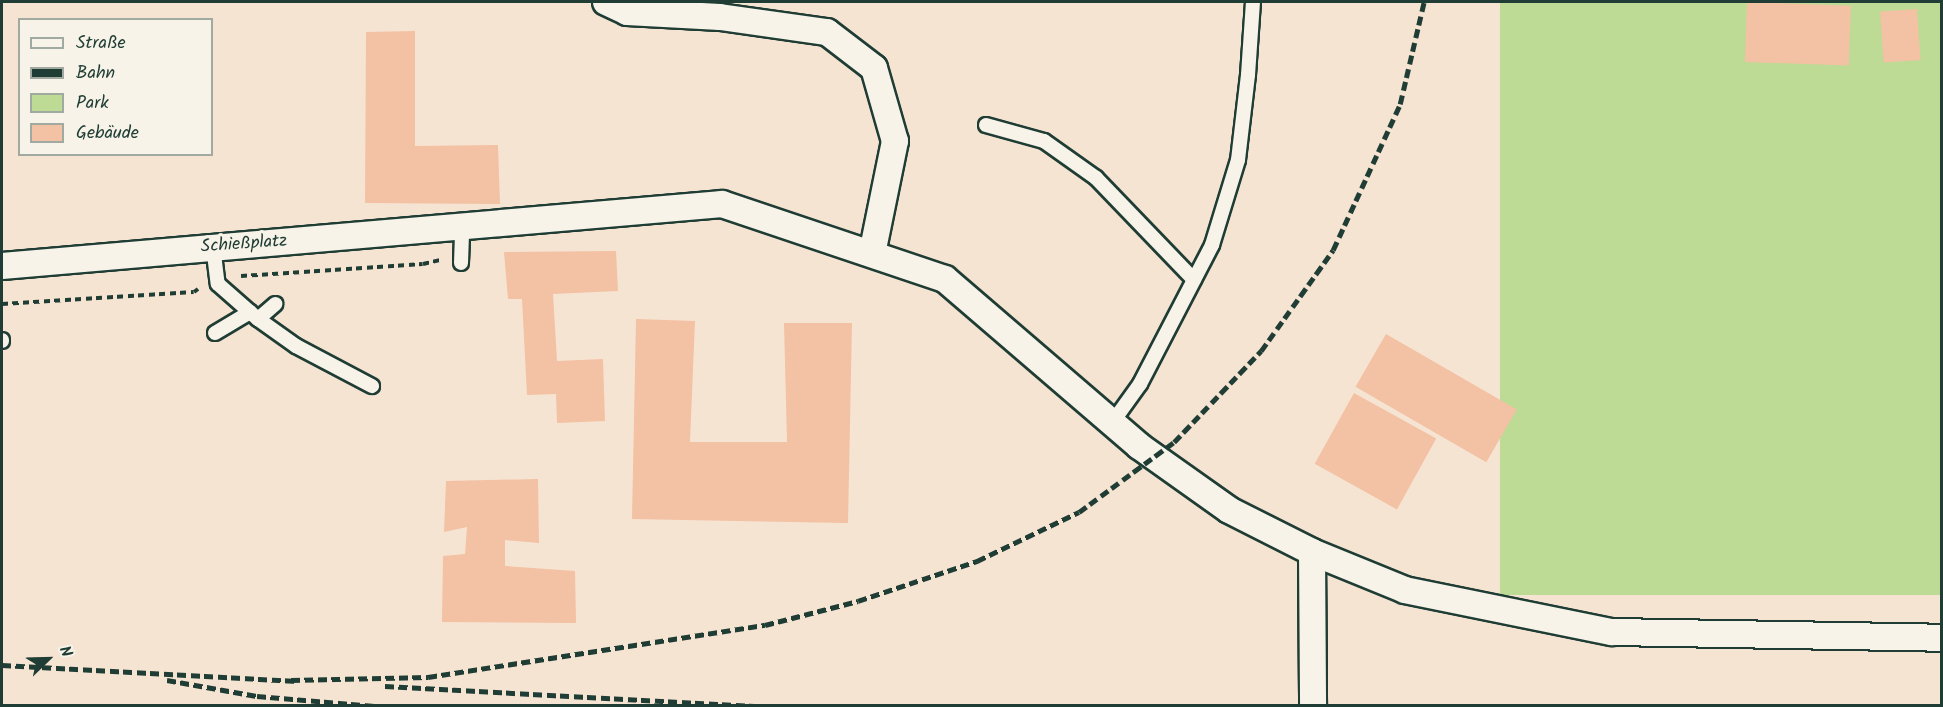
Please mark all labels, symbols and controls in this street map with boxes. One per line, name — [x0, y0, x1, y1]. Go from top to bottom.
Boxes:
legend — [18, 18, 213, 156]
text: Straße — [76, 29, 126, 58]
text: Bahn — [76, 59, 115, 88]
text: Park — [76, 89, 109, 118]
text: Gebäude — [76, 119, 139, 148]
street label: Schießplatz — [200, 231, 288, 259]
north arrow — [18, 629, 78, 689]
text: N — [52, 642, 79, 661]

